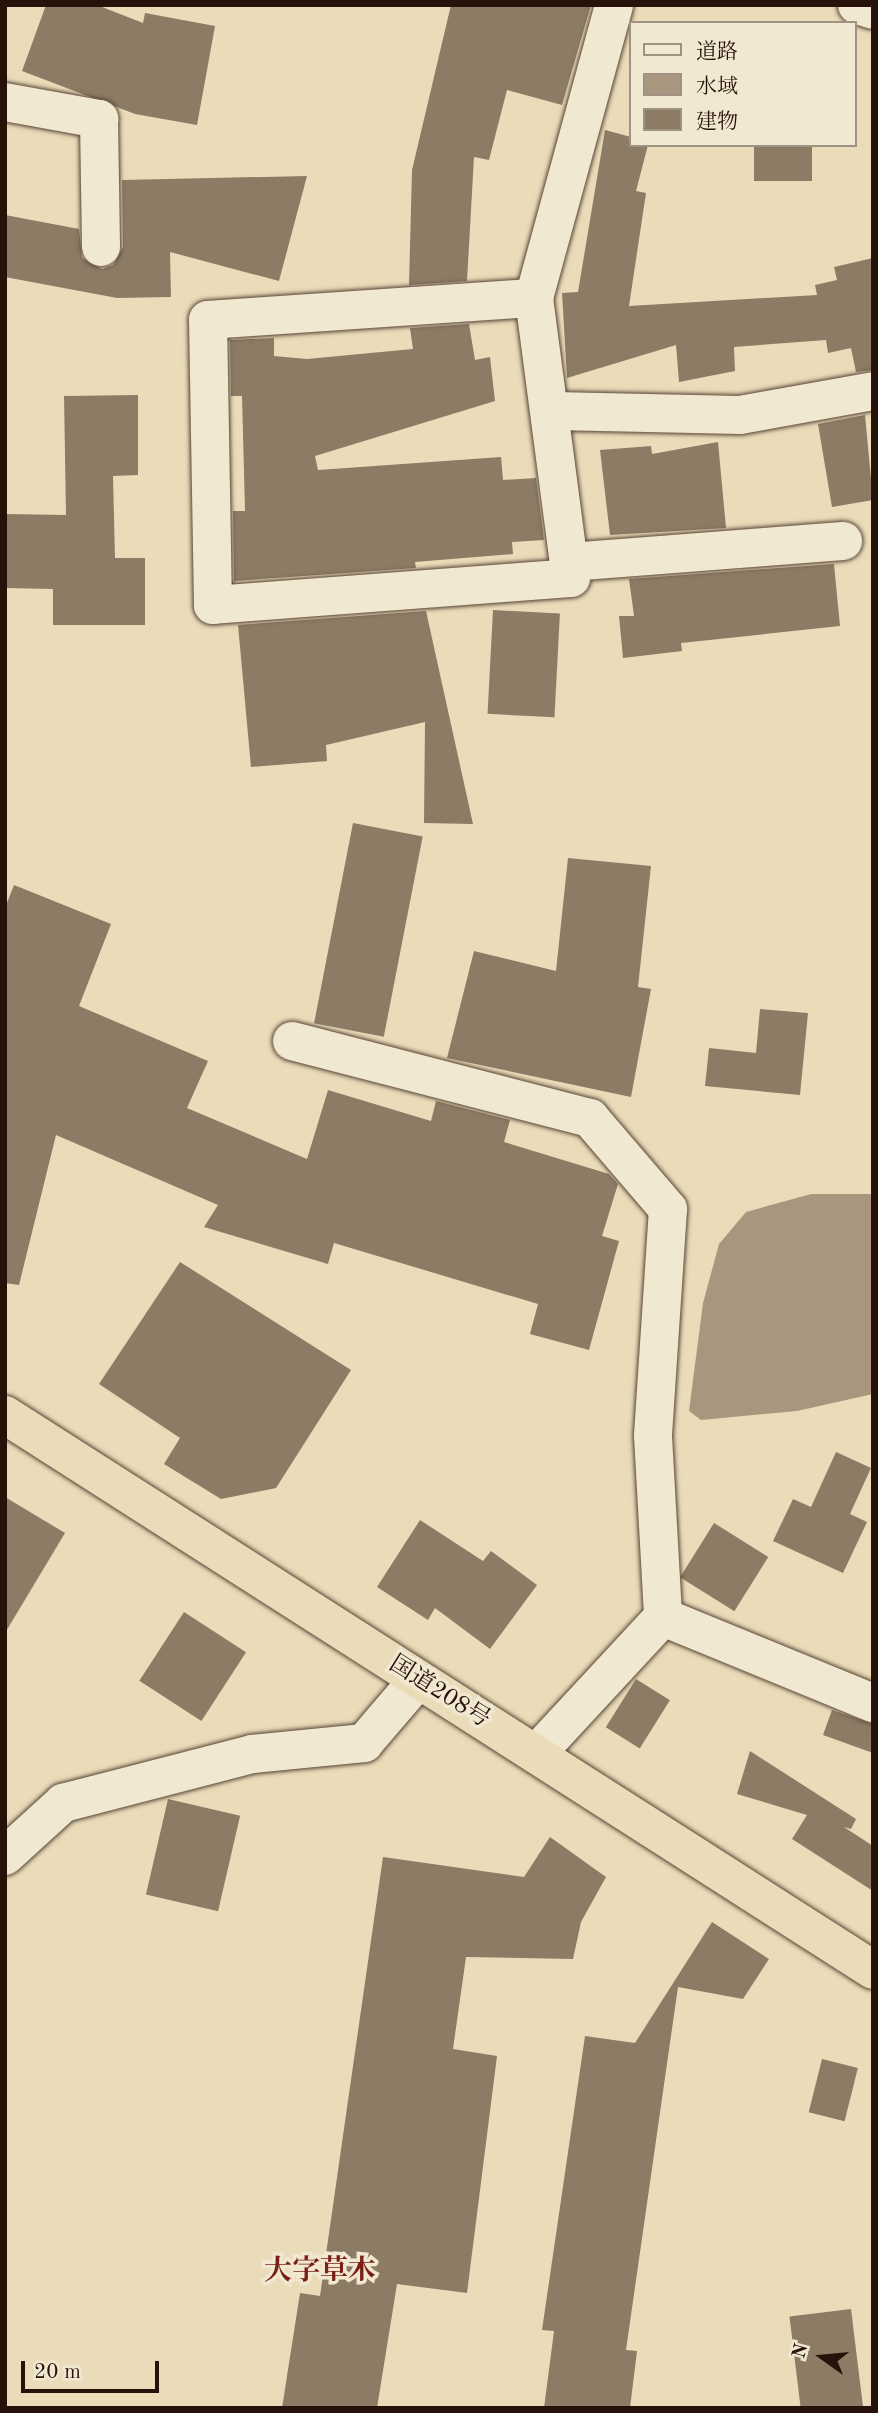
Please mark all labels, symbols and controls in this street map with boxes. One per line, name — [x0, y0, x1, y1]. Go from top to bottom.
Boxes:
legend — [630, 21, 857, 147]
text: 道路 — [696, 42, 738, 63]
text: 水域 — [696, 77, 738, 98]
text: 建物 — [696, 112, 738, 133]
street label: 国道208号 — [383, 1651, 495, 1735]
district label: 大字草木 — [264, 2255, 376, 2289]
north arrow — [787, 2322, 857, 2392]
text: N — [790, 2342, 812, 2361]
scale bar — [24, 2346, 163, 2390]
text: 20 m — [34, 2362, 81, 2383]

